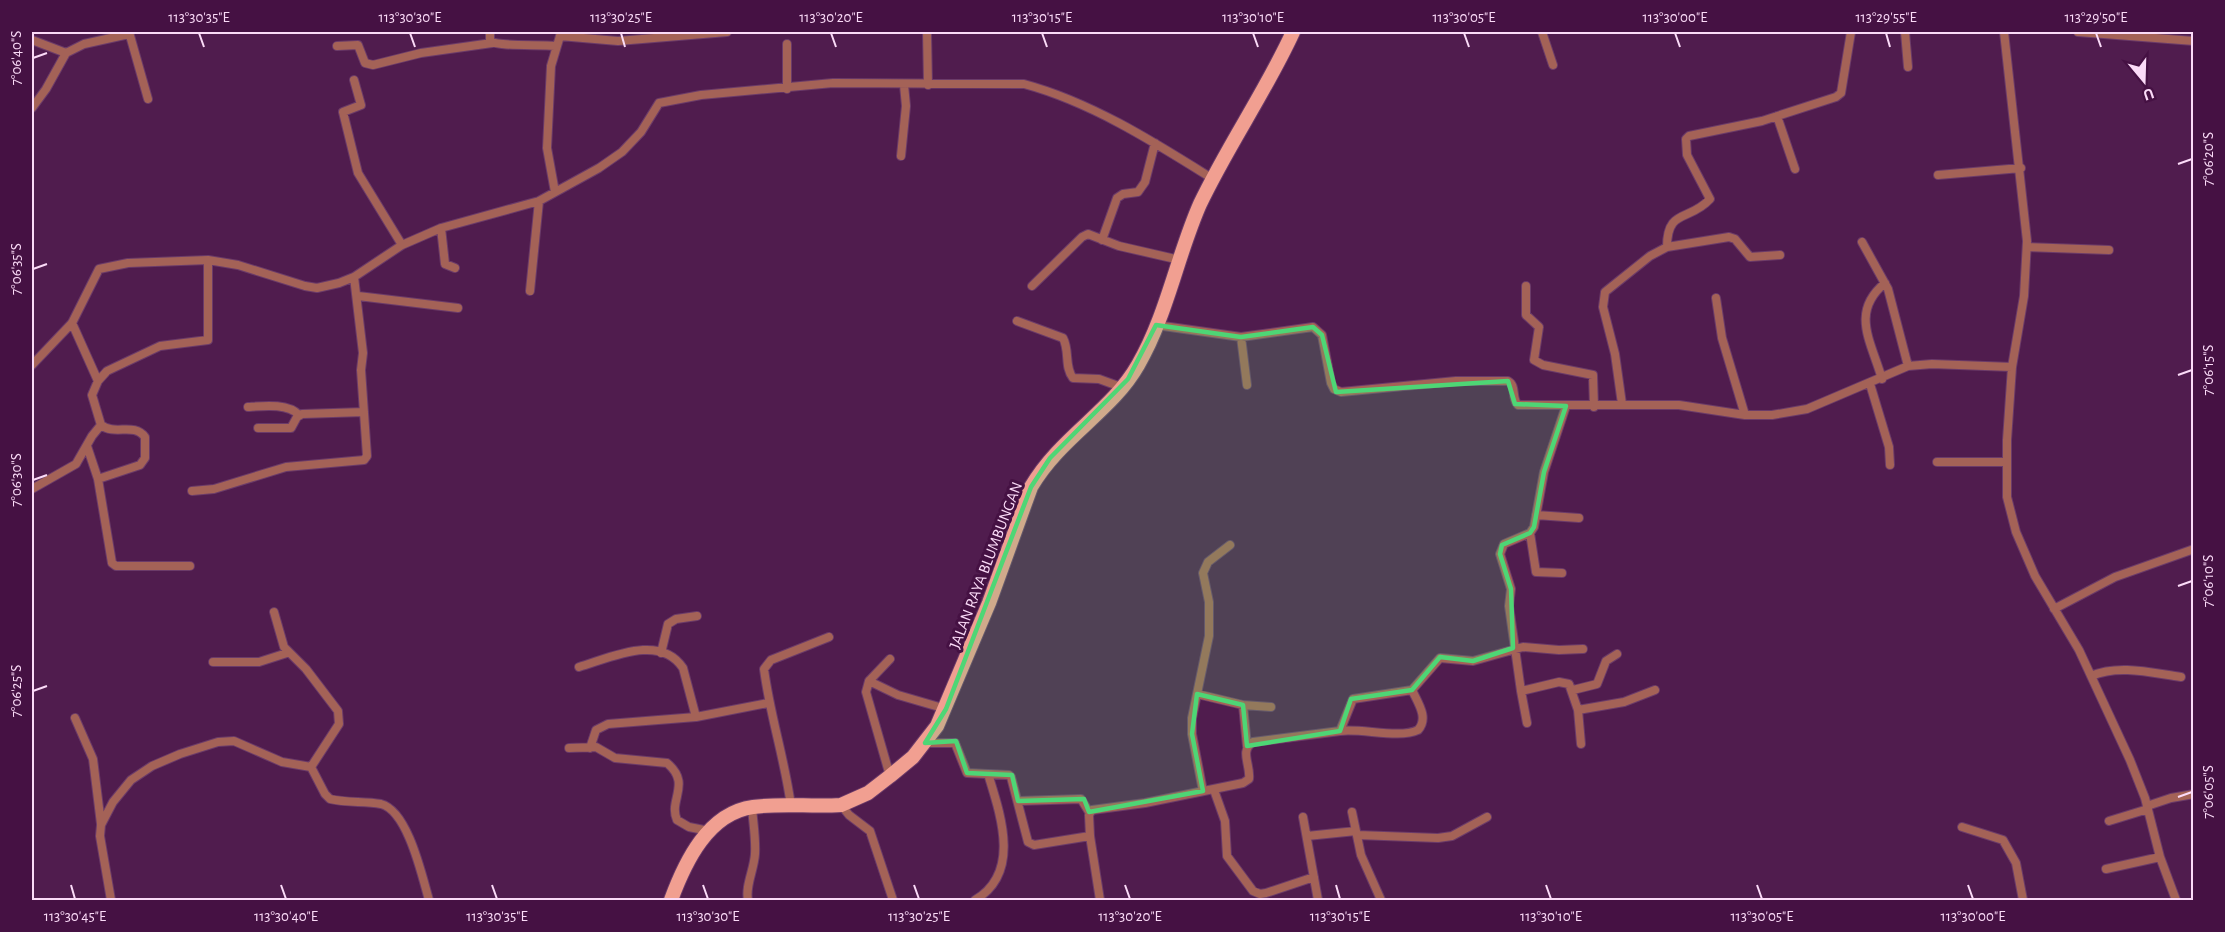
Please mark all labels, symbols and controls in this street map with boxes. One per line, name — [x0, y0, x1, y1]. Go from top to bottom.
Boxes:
text: 113°30'35"E — [168, 10, 230, 25]
text: 113°30'30"E — [378, 10, 442, 25]
text: 113°30'25"E — [590, 10, 652, 25]
text: 113°30'20"E — [799, 10, 863, 25]
text: 113°30'15"E — [1012, 10, 1072, 25]
text: 113°30'10"E — [1222, 10, 1284, 25]
text: 113°30'05"E — [1432, 10, 1496, 25]
text: 113°30'00"E — [1643, 10, 1707, 25]
text: 113°29'55"E — [1855, 10, 1917, 25]
text: 113°29'50"E — [2065, 10, 2127, 25]
text: 7°06'40"S — [9, 31, 24, 85]
north arrow — [2114, 51, 2174, 111]
text: U — [2141, 85, 2156, 103]
text: 7°06'20"S — [2201, 132, 2216, 186]
text: 7°06'35"S — [9, 243, 24, 295]
text: 7°06'15"S — [2201, 345, 2216, 395]
text: 7°06'30"S — [9, 453, 24, 507]
street label: JALAN RAYA BLUMBUNGAN — [947, 480, 1025, 651]
text: 7°06'10"S — [2201, 555, 2216, 607]
text: 7°06'25"S — [9, 665, 24, 717]
text: 7°06'05"S — [2201, 765, 2216, 819]
text: 113°30'45"E — [44, 909, 106, 924]
text: 113°30'40"E — [254, 909, 318, 924]
text: 113°30'35"E — [466, 909, 528, 924]
text: 113°30'30"E — [676, 909, 740, 924]
text: 113°30'25"E — [888, 909, 950, 924]
text: 113°30'20"E — [1098, 909, 1162, 924]
text: 113°30'15"E — [1310, 909, 1370, 924]
text: 113°30'10"E — [1520, 909, 1582, 924]
text: 113°30'05"E — [1730, 909, 1794, 924]
text: 113°30'00"E — [1941, 909, 2005, 924]

